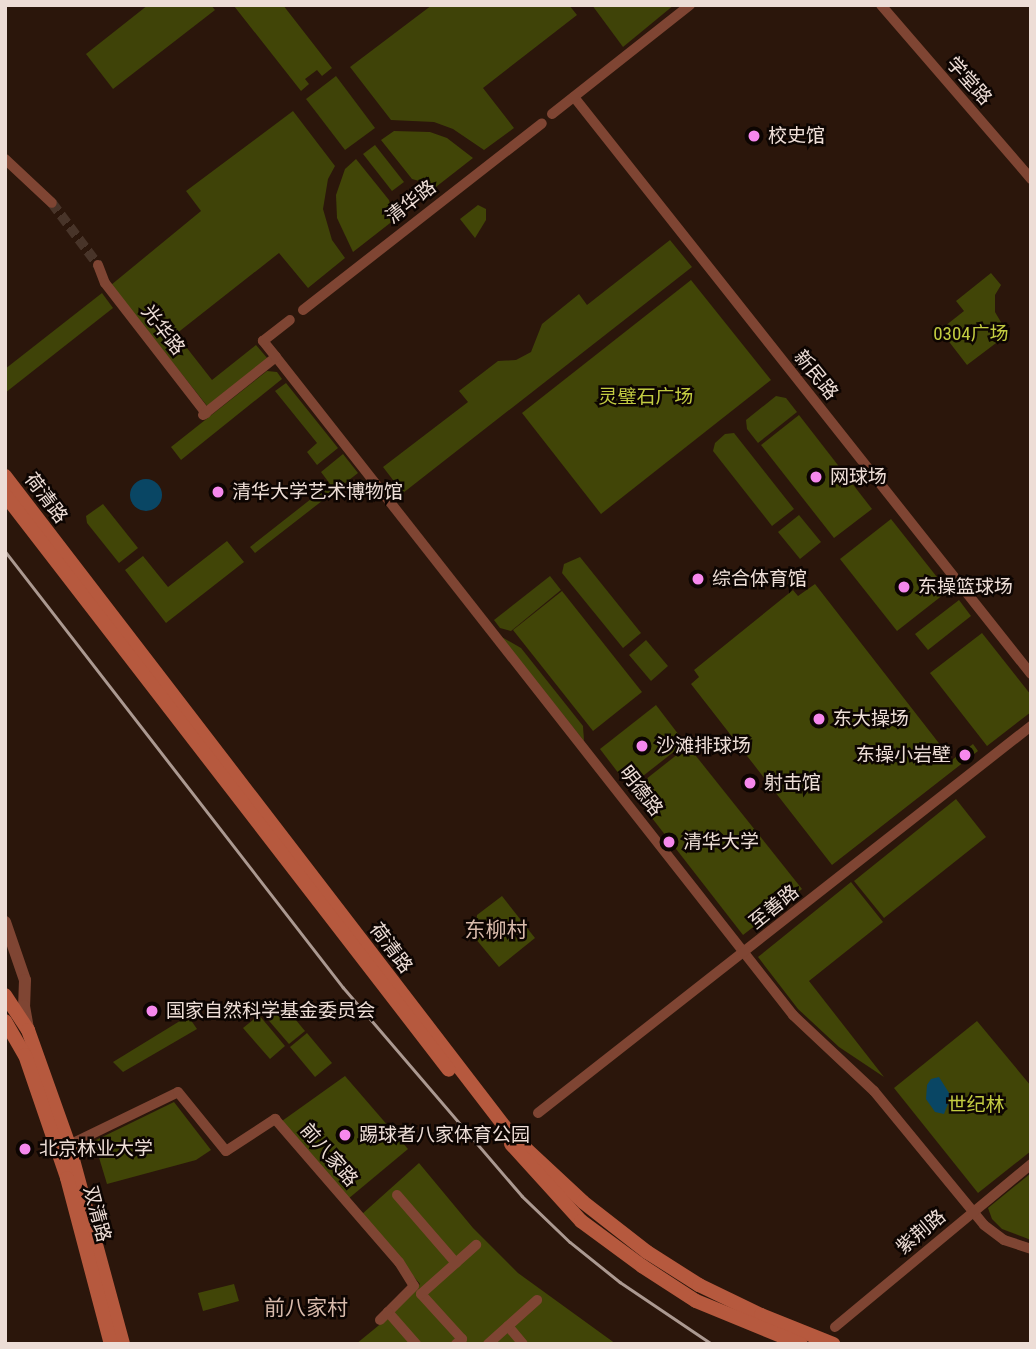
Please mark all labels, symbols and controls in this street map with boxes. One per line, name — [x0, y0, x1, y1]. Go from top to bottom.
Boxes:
street label: 学堂路 — [941, 52, 997, 110]
place label: 校史馆 — [768, 125, 825, 147]
marker: 校史馆 — [746, 128, 762, 144]
street label: 清华路 — [382, 175, 440, 229]
street label: 光华路 — [136, 301, 190, 359]
park label: 0304广场 — [933, 323, 1009, 345]
street label: 新民路 — [789, 346, 843, 404]
park label: 灵璧石广场 — [599, 386, 693, 408]
place label: 网球场 — [830, 466, 887, 488]
street label: 荷清路 — [20, 468, 72, 528]
marker: 网球场 — [808, 469, 824, 485]
place label: 清华大学艺术博物馆 — [232, 481, 403, 503]
marker: 清华大学艺术博物馆 — [210, 484, 226, 500]
place label: 综合体育馆 — [712, 568, 807, 590]
marker: 综合体育馆 — [690, 571, 706, 587]
place label: 东操篮球场 — [918, 576, 1013, 598]
marker: 东操篮球场 — [896, 579, 912, 595]
place label: 东大操场 — [833, 708, 909, 730]
marker: 东大操场 — [811, 711, 827, 727]
place label: 沙滩排球场 — [656, 735, 751, 757]
marker: 沙滩排球场 — [634, 738, 650, 754]
place label: 东操小岩壁 — [856, 744, 951, 766]
marker: 东操小岩壁 — [957, 747, 973, 763]
street label: 明德路 — [614, 762, 668, 820]
place label: 射击馆 — [764, 772, 821, 794]
marker: 射击馆 — [742, 775, 758, 791]
place label: 清华大学 — [683, 831, 759, 853]
marker: 清华大学 — [661, 834, 677, 850]
street label: 至善路 — [745, 880, 803, 934]
district label: 东柳村 — [465, 917, 527, 943]
street label: 荷清路 — [365, 918, 417, 978]
place label: 国家自然科学基金委员会 — [166, 1000, 375, 1022]
marker: 国家自然科学基金委员会 — [144, 1003, 160, 1019]
park label: 世纪林 — [948, 1094, 1004, 1116]
street label: 前八家路 — [295, 1119, 363, 1191]
place label: 踢球者八家体育公园 — [359, 1124, 530, 1146]
marker: 踢球者八家体育公园 — [337, 1127, 353, 1143]
place label: 北京林业大学 — [39, 1138, 153, 1160]
marker: 北京林业大学 — [17, 1141, 33, 1157]
street label: 双清路 — [79, 1184, 115, 1244]
street label: 紫荆路 — [892, 1205, 950, 1259]
district label: 前八家村 — [264, 1295, 348, 1321]

